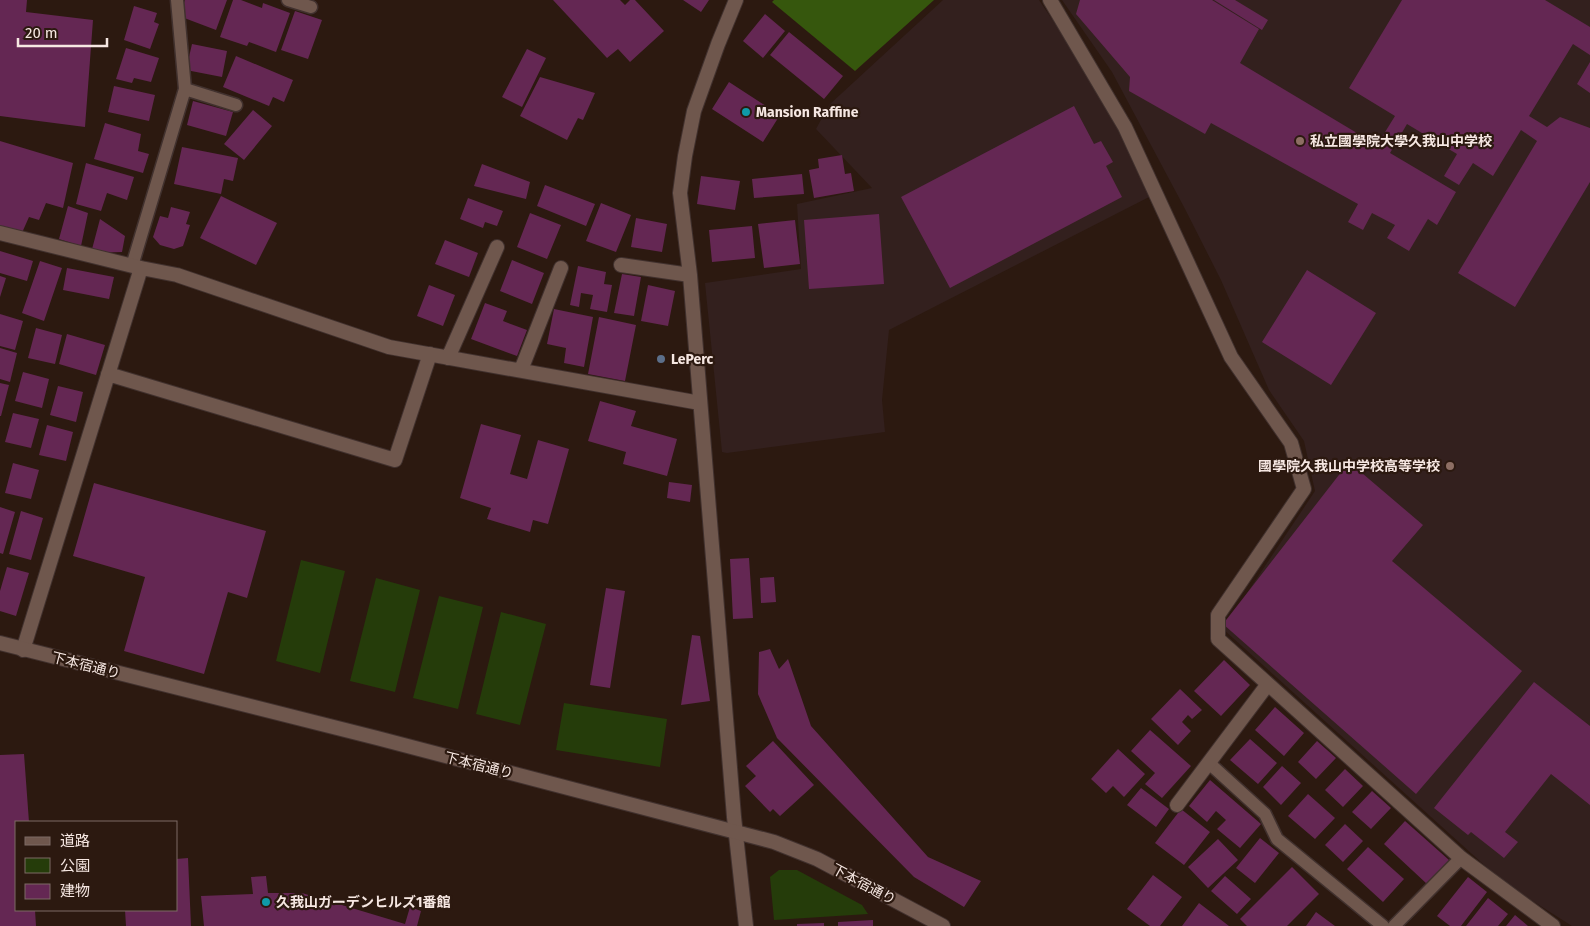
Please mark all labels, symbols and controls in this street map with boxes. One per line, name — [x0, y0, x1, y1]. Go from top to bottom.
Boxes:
scale bar — [18, 15, 106, 47]
text: 20 m — [25, 24, 58, 42]
place label: Mansion Raffine — [756, 104, 859, 121]
marker: Mansion Raffine — [740, 106, 752, 118]
place label: 私立國學院大學久我山中学校 — [1310, 133, 1492, 150]
marker: 私立國學院大學久我山中学校 — [1294, 135, 1306, 147]
place label: LePerc — [671, 351, 713, 368]
marker: LePerc — [655, 353, 667, 365]
place label: 國學院久我山中学校高等学校 — [1258, 458, 1440, 475]
marker: 國學院久我山中学校高等学校 — [1444, 460, 1456, 472]
street label: 下本宿通り — [50, 649, 122, 682]
street label: 下本宿通り — [443, 749, 515, 782]
legend — [15, 821, 178, 911]
text: 道路 — [60, 832, 90, 850]
text: 公園 — [60, 857, 90, 875]
street label: 下本宿通り — [829, 861, 899, 908]
text: 建物 — [60, 882, 90, 900]
place label: 久我山ガーデンヒルズ1番館 — [276, 894, 451, 911]
marker: 久我山ガーデンヒルズ1番館 — [260, 896, 272, 908]

